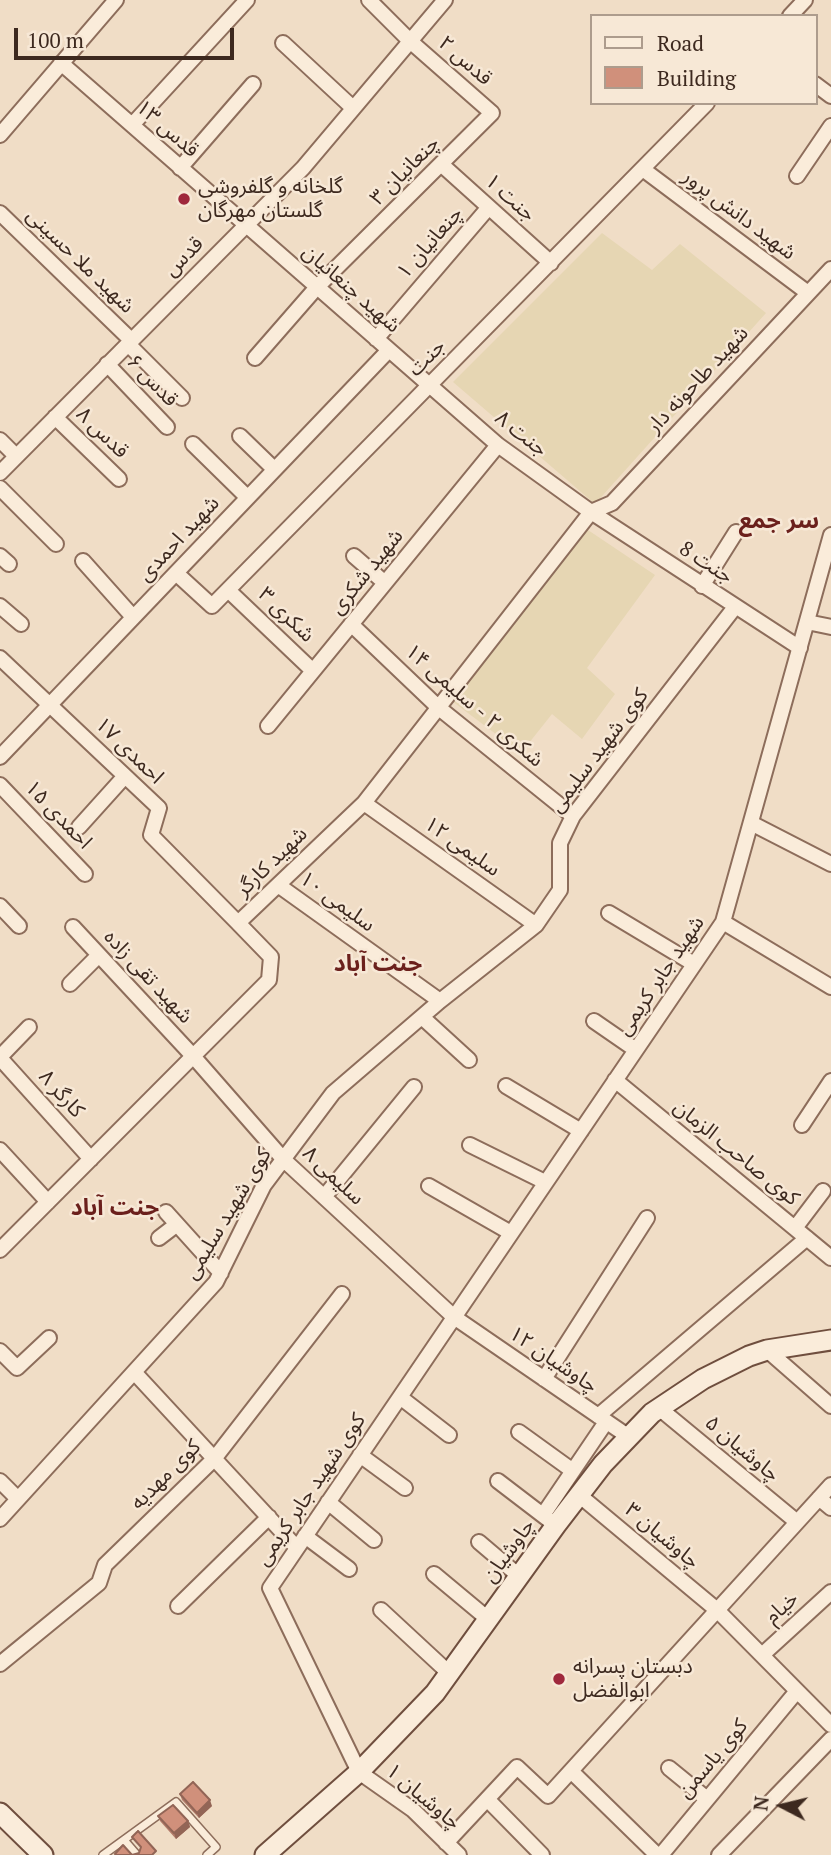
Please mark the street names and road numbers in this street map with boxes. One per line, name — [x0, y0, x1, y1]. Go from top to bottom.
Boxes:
street label: قدس ۲ — [433, 31, 497, 91]
street label: قدس ۱۳ — [130, 95, 204, 163]
street label: چنعانیان ۳ — [365, 131, 445, 211]
street label: شهید دانش پرور — [677, 164, 801, 266]
street label: جنت ۱ — [479, 169, 541, 227]
street label: چنعانیان ۱ — [392, 202, 468, 284]
street label: شهید ملا حسینی — [21, 203, 139, 319]
street label: قدس — [159, 232, 209, 282]
street label: شهید چنعانیان — [297, 240, 405, 338]
street label: شهيد طاحونه دار — [642, 321, 754, 439]
street label: جنت — [403, 334, 451, 382]
street label: قدس ۶ — [121, 350, 183, 412]
street label: قدس ۸ — [71, 402, 133, 464]
street label: جنت ۸ — [490, 406, 552, 462]
street label: شهید احمدی — [133, 491, 225, 587]
street label: شهید شکری — [325, 524, 409, 620]
street label: جنت 8 — [674, 536, 738, 590]
street label: شکری ۳ — [253, 582, 319, 648]
street label: شکری ۲ - سلیمی ۱۴ — [400, 639, 548, 773]
street label: کوی شهید سلیمی — [544, 684, 654, 818]
street label: احمدی ۱۷ — [89, 712, 169, 790]
street label: احمدی ۱۵ — [19, 775, 97, 855]
street label: سلیمی ۱۲ — [419, 812, 505, 882]
street label: شهید کارگر — [231, 822, 313, 902]
street label: سلیمی ۱۰ — [294, 866, 380, 938]
street label: شهید جابر کریمی — [612, 911, 710, 1041]
street label: شهید تقی زاده — [98, 925, 198, 1029]
street label: کارگر ۸ — [33, 1065, 89, 1123]
street label: کوی صاحب الزمان — [668, 1095, 804, 1211]
street label: سلیمی ۸ — [297, 1141, 369, 1211]
street label: کوی شهید سلیمی — [179, 1144, 277, 1284]
street label: چاوشیان ۱۲ — [504, 1321, 602, 1399]
street label: کوی شهید جابر کریمی — [251, 1409, 371, 1571]
street label: چاوشیان ۵ — [700, 1410, 784, 1488]
street label: کوی مهدیه — [126, 1435, 206, 1515]
street label: چاوشیان ۳ — [620, 1497, 704, 1575]
street label: چاوشیان — [477, 1514, 541, 1588]
street label: خیام — [760, 1586, 804, 1630]
street label: کوی یاسمن — [673, 1714, 753, 1804]
street label: چاوشیان ۱ — [381, 1758, 465, 1836]

